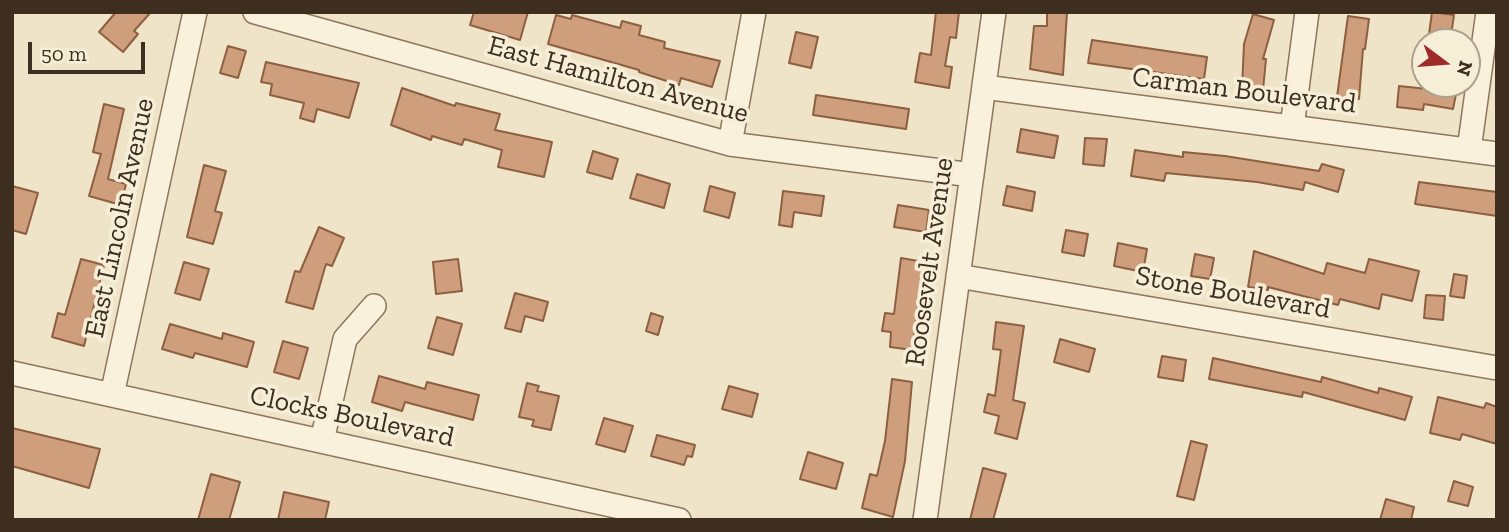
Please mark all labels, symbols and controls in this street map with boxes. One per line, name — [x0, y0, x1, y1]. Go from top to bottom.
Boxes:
scale bar — [32, 28, 149, 72]
north arrow — [1411, 28, 1481, 98]
street label: East Hamilton Avenue — [484, 29, 752, 131]
text: 50 m — [41, 41, 87, 66]
text: N — [1452, 58, 1478, 78]
street label: Carman Boulevard — [1130, 61, 1358, 121]
street label: East Lincoln Avenue — [78, 95, 162, 341]
street label: Roosevelt Avenue — [899, 155, 961, 369]
street label: Stone Boulevard — [1133, 259, 1333, 327]
street label: Clocks Boulevard — [247, 379, 457, 455]

